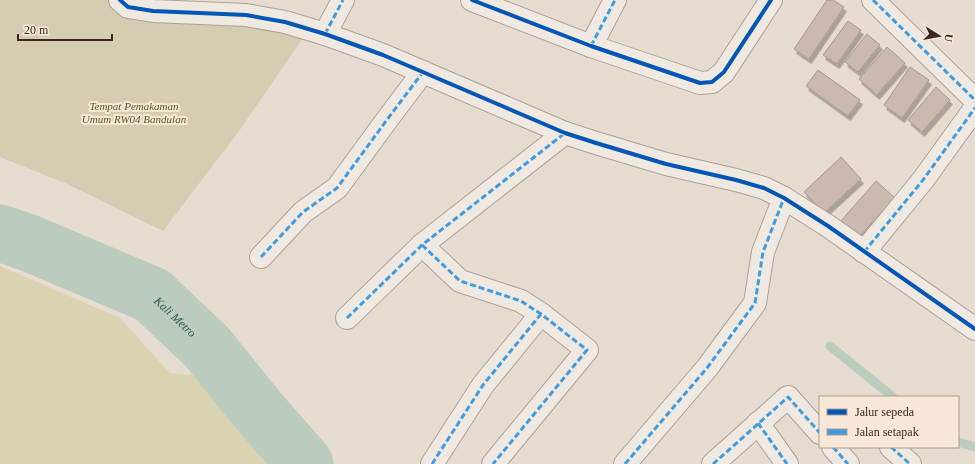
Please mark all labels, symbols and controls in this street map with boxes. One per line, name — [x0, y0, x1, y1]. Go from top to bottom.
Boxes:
scale bar — [18, 16, 112, 42]
north arrow — [919, 16, 959, 56]
text: 20 m — [24, 23, 49, 37]
text: U — [942, 33, 955, 43]
park label: Tempat Pemakaman Umum RW04 Bandulan — [82, 100, 187, 125]
water label: Kali Metro — [150, 293, 199, 340]
legend — [819, 396, 959, 448]
text: Jalur sepeda — [855, 405, 915, 419]
text: Jalan setapak — [855, 425, 919, 439]

